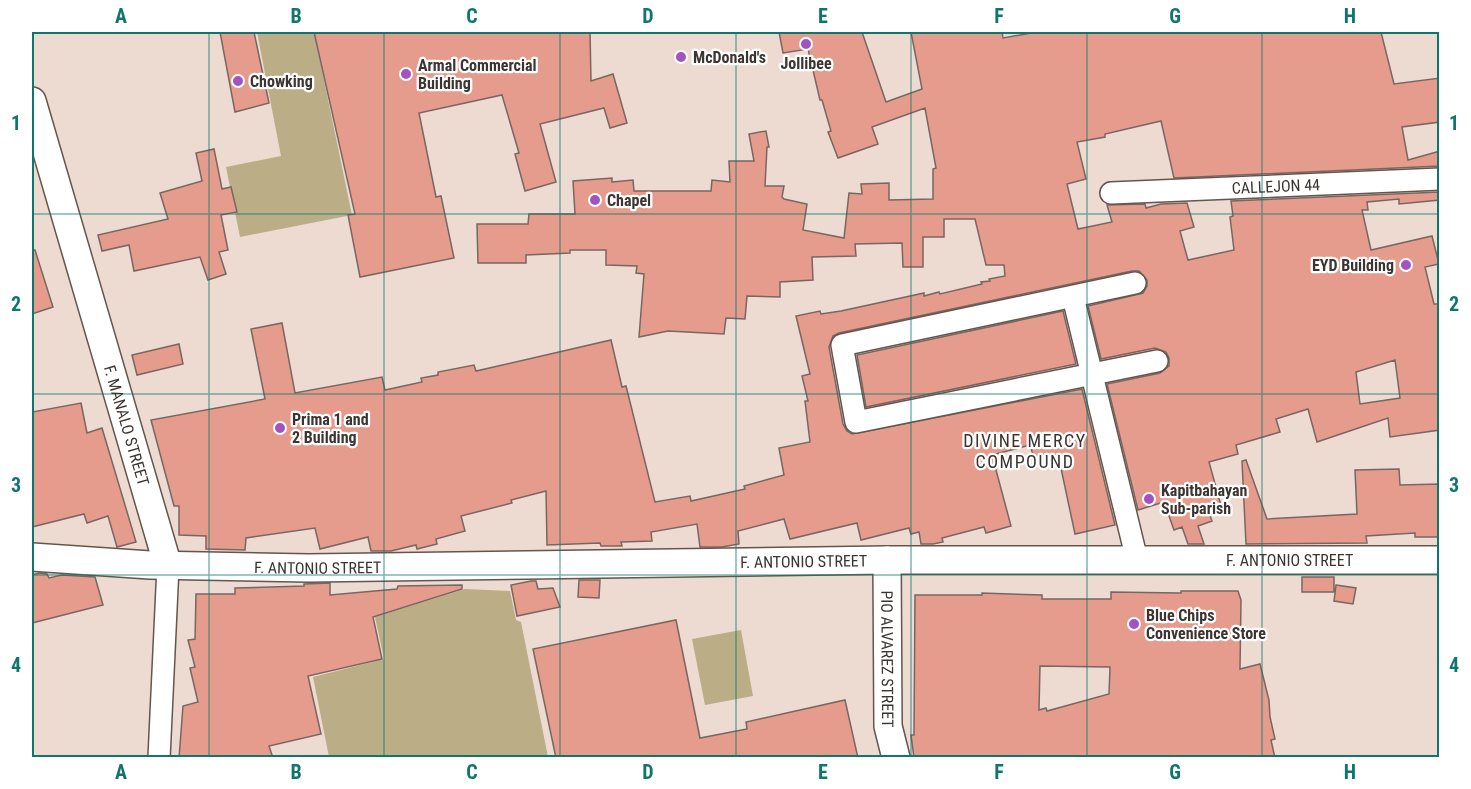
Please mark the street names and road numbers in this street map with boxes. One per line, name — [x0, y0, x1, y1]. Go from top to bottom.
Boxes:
street label: CALLEJON 44 — [1231, 175, 1320, 197]
street label: F. MANALO STREET — [100, 363, 153, 488]
street label: F. ANTONIO STREET — [740, 551, 867, 572]
street label: F. ANTONIO STREET — [1226, 551, 1353, 570]
street label: F. ANTONIO STREET — [254, 557, 381, 578]
street label: PIO ALVAREZ STREET — [878, 590, 898, 728]

